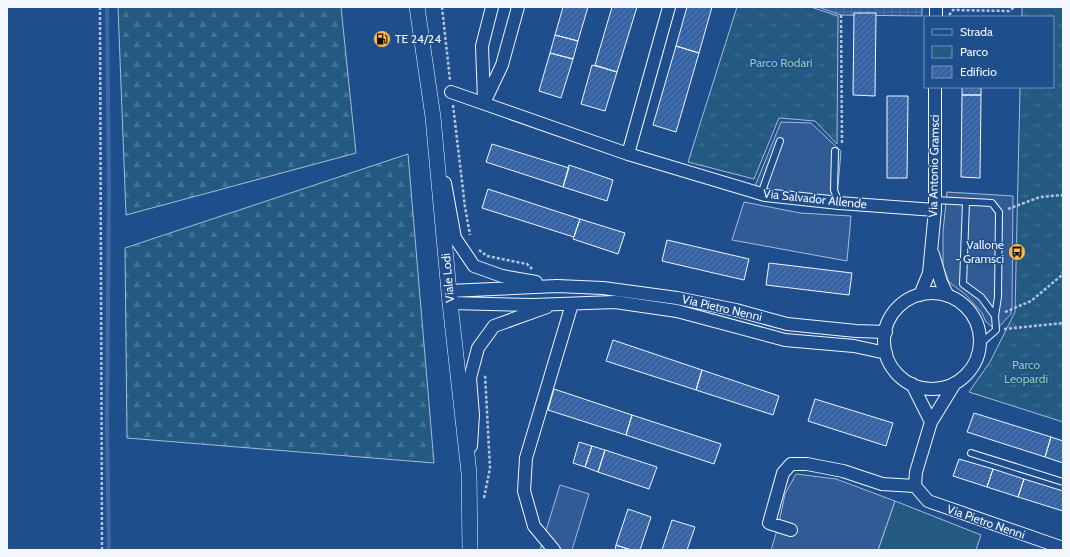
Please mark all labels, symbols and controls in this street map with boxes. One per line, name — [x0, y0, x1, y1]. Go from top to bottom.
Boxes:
legend — [924, 16, 1054, 88]
text: Strada — [960, 24, 993, 39]
fuel station icon: TE 24/24 — [372, 29, 392, 49]
place label: TE 24/24 — [395, 31, 441, 46]
text: Parco — [960, 44, 988, 59]
park label: Parco Rodari — [749, 55, 813, 70]
text: Edificio — [960, 64, 997, 79]
street label: Via Antonio Gramsci — [925, 114, 942, 218]
street label: Via Salvador Allende — [762, 186, 868, 211]
place label: Vallone - Gramsci — [955, 237, 1004, 266]
bus stop icon: Vallone - Gramsci — [1007, 242, 1027, 262]
street label: Viale Lodi — [438, 253, 457, 303]
street label: Via Pietro Nenni — [681, 291, 764, 324]
park label: Parco Leopardi — [1004, 357, 1048, 386]
street label: Via Pietro Nenni — [945, 501, 1027, 542]

